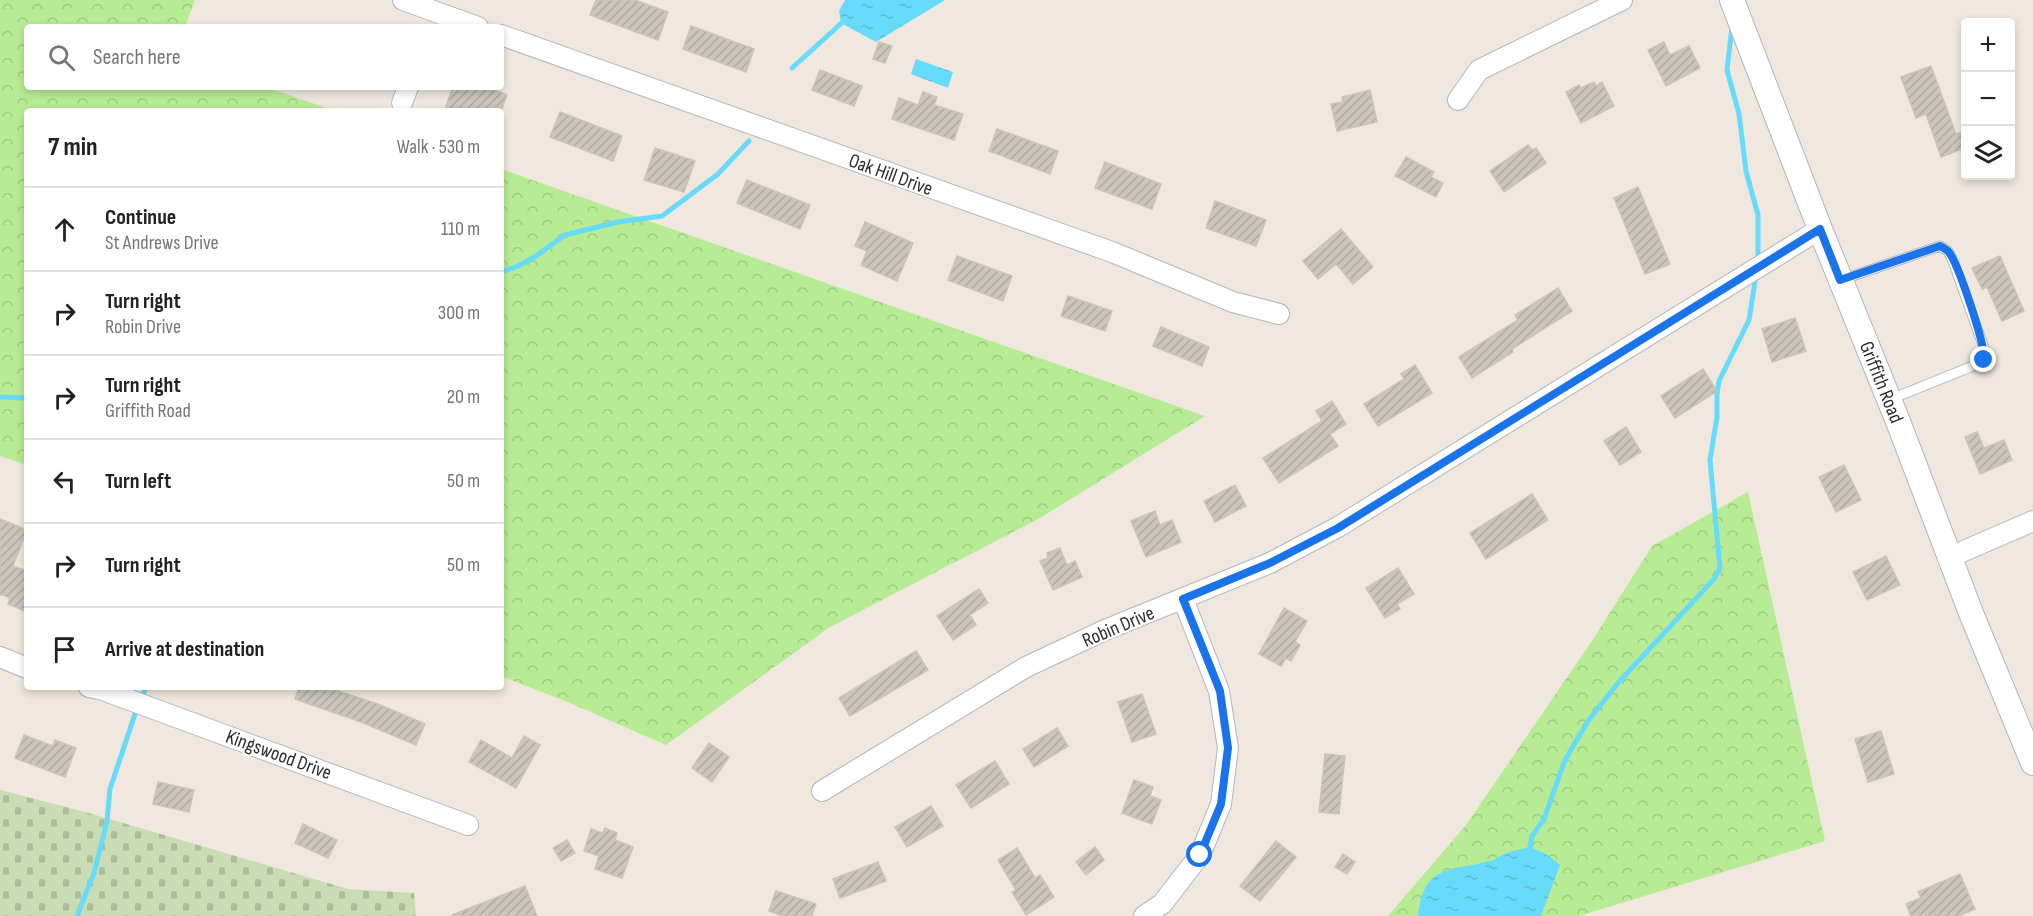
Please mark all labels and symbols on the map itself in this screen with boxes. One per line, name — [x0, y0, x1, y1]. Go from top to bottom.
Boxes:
street label: Oak Hill Drive — [845, 149, 936, 201]
street label: Griffith Road — [1854, 338, 1908, 427]
route end — [1970, 346, 1996, 372]
street label: Robin Drive — [1079, 601, 1158, 653]
street label: Kingswood Drive — [223, 725, 335, 785]
route start — [1186, 841, 1212, 867]

